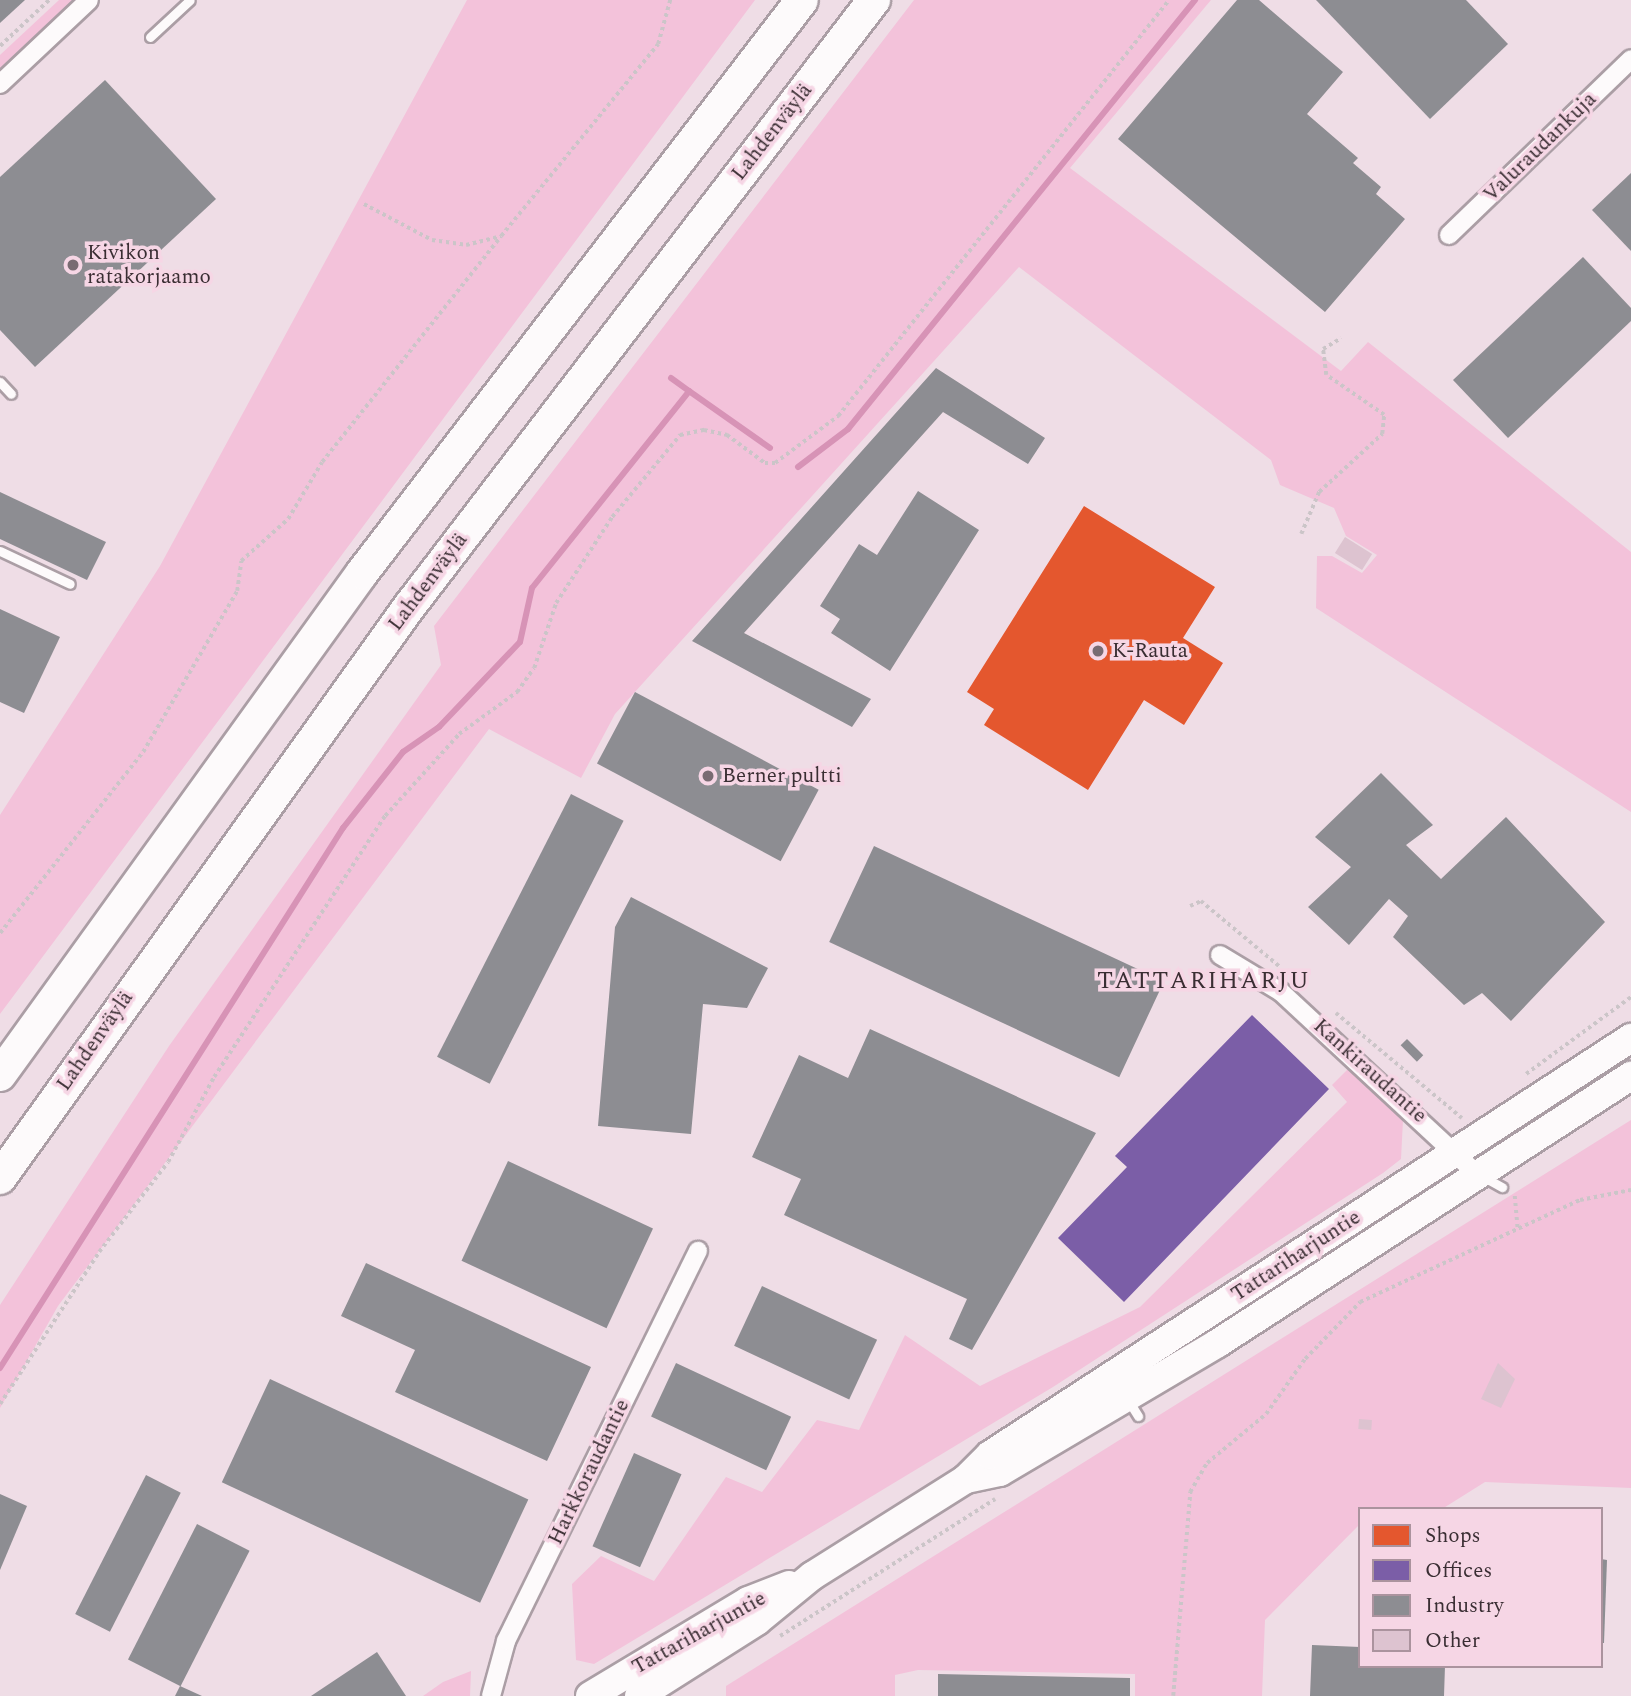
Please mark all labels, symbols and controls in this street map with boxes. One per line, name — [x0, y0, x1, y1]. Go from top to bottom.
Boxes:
street label: Lahdenväylä — [726, 78, 818, 186]
street label: Valuraudankuja — [1478, 87, 1602, 207]
place label: Kivikon ratakorjaamo — [87, 240, 211, 290]
marker: Kivikon ratakorjaamo — [65, 257, 81, 273]
street label: Lahdenväylä — [383, 528, 473, 636]
place label: K-Rauta — [1112, 638, 1188, 664]
marker: K-Rauta — [1090, 643, 1106, 659]
place label: Berner pultti — [722, 763, 842, 789]
marker: Berner pultti — [700, 768, 716, 784]
district label: TATTARIHARJU — [1099, 968, 1309, 996]
street label: Lahdenväylä — [51, 986, 139, 1096]
street label: Kankiraudantie — [1308, 1013, 1432, 1129]
street label: Tattariharjuntie — [1227, 1205, 1365, 1307]
street label: Harkkoraudantie — [543, 1395, 635, 1549]
legend — [1358, 1507, 1603, 1668]
text: Shops — [1425, 1520, 1481, 1552]
text: Offices — [1425, 1555, 1492, 1587]
street label: Tattariharjuntie — [628, 1586, 770, 1680]
text: Industry — [1425, 1590, 1504, 1622]
text: Other — [1425, 1625, 1480, 1657]

